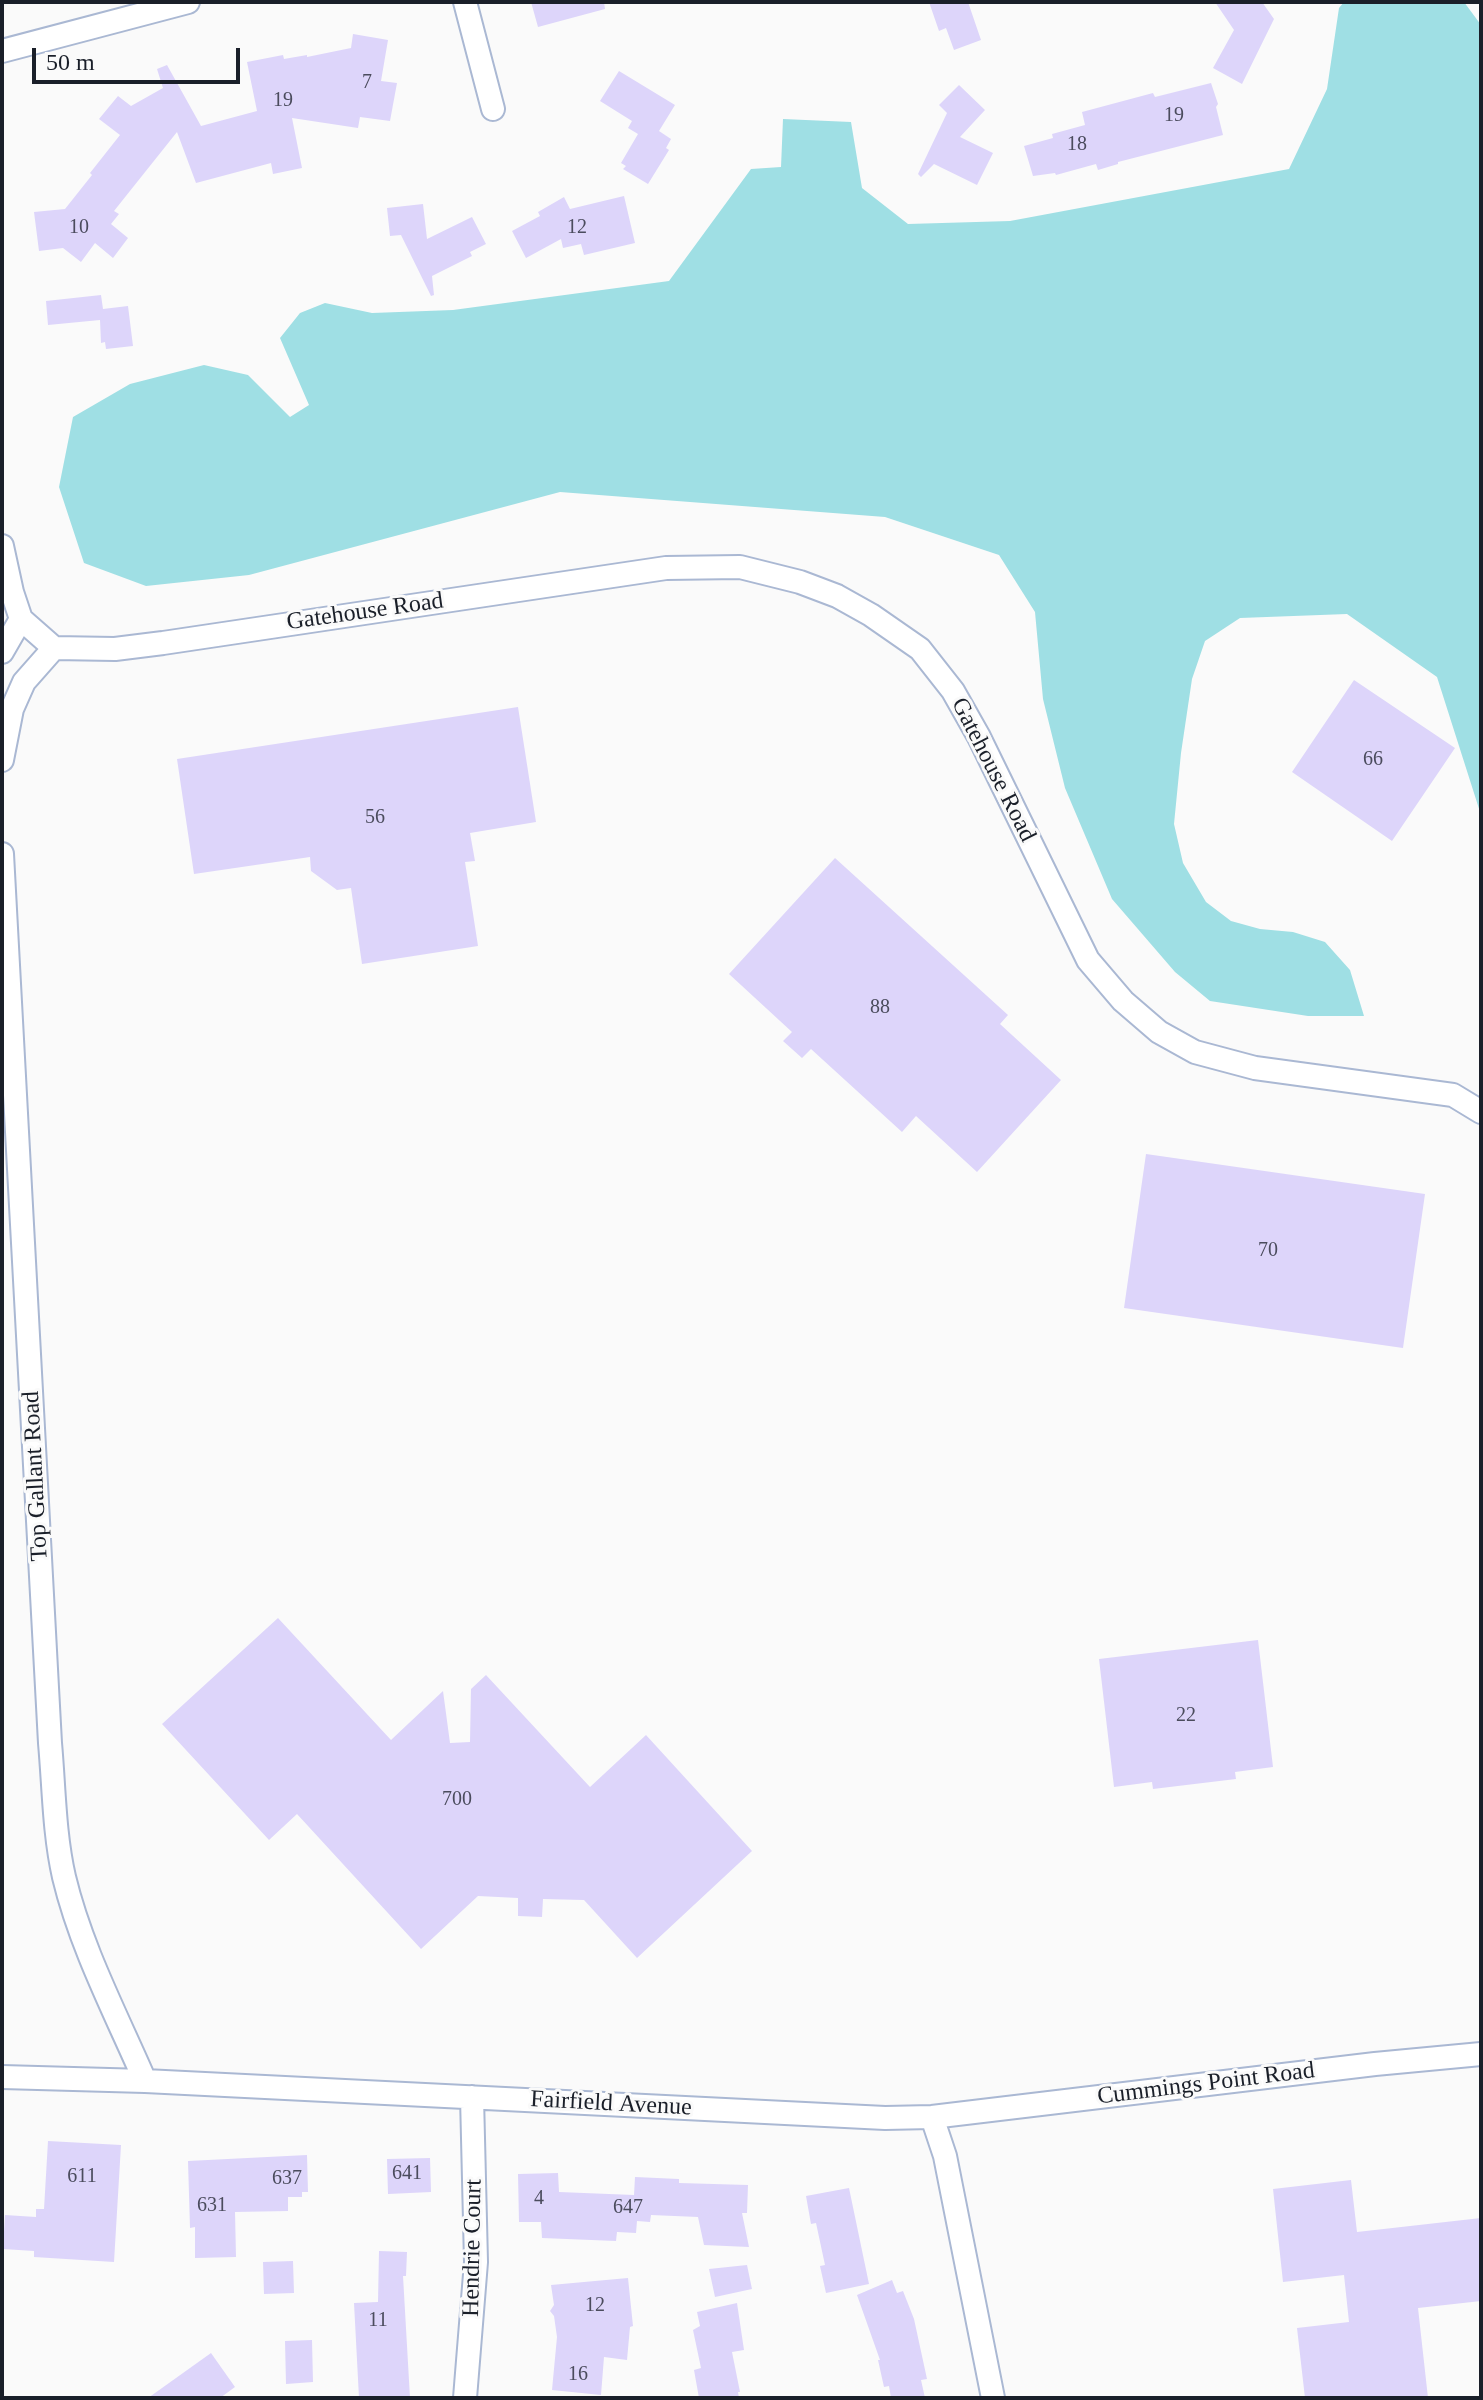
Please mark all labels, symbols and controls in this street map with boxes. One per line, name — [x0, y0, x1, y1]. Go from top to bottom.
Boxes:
scale bar — [36, 32, 244, 82]
text: 50 m — [46, 49, 95, 75]
house number: 7 — [362, 71, 372, 95]
house number: 19 — [273, 89, 293, 113]
house number: 19 — [1164, 104, 1184, 128]
house number: 18 — [1067, 133, 1087, 157]
house number: 10 — [69, 216, 89, 240]
house number: 12 — [567, 216, 587, 240]
street label: Gatehouse Road — [285, 587, 445, 637]
street label: Gatehouse Road — [944, 693, 1042, 847]
house number: 66 — [1363, 748, 1383, 772]
house number: 56 — [365, 806, 385, 830]
house number: 88 — [870, 996, 890, 1020]
house number: 70 — [1258, 1239, 1278, 1263]
street label: Top Gallant Road — [17, 1390, 55, 1562]
house number: 22 — [1176, 1704, 1196, 1728]
house number: 700 — [442, 1788, 472, 1812]
street label: Cummings Point Road — [1096, 2056, 1316, 2112]
street label: Fairfield Avenue — [530, 2085, 692, 2123]
house number: 641 — [392, 2162, 422, 2186]
house number: 611 — [67, 2165, 97, 2189]
house number: 637 — [272, 2167, 302, 2191]
street label: Hendrie Court — [457, 2179, 489, 2317]
house number: 4 — [534, 2187, 544, 2211]
house number: 631 — [197, 2194, 227, 2218]
house number: 647 — [613, 2196, 643, 2220]
house number: 12 — [585, 2294, 605, 2318]
house number: 11 — [368, 2309, 388, 2333]
house number: 16 — [568, 2363, 588, 2387]

